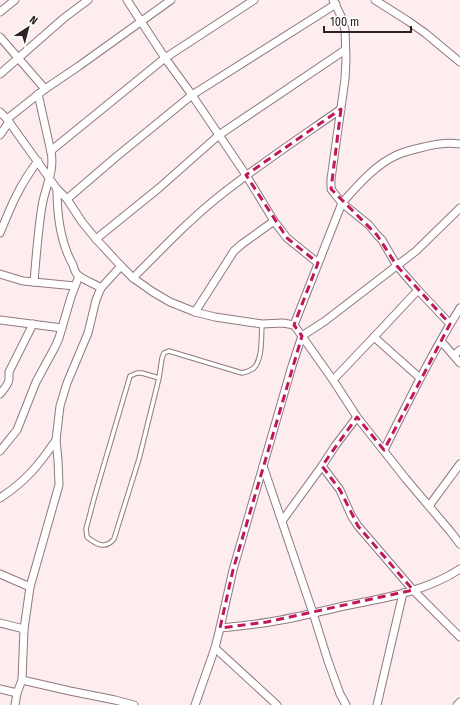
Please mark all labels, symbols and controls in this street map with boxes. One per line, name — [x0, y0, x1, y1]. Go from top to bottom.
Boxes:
north arrow — [8, 8, 48, 48]
scale bar — [324, 8, 411, 34]
text: N — [27, 13, 40, 28]
text: 100 m — [330, 15, 359, 29]

